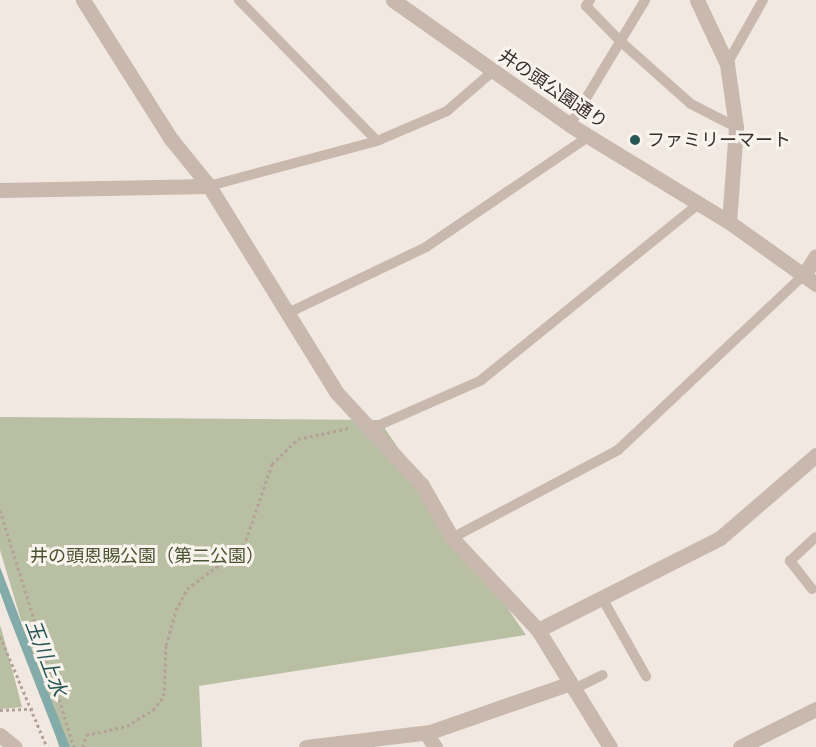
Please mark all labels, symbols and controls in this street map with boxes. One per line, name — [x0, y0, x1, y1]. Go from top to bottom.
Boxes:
street label: 井の頭公園通り — [495, 45, 611, 133]
place label: ファミリーマート — [647, 129, 791, 151]
marker: ファミリーマート — [628, 133, 642, 147]
park label: 井の頭恩賜公園（第二公園） — [30, 545, 264, 567]
water label: 玉川上水 — [20, 616, 72, 700]

